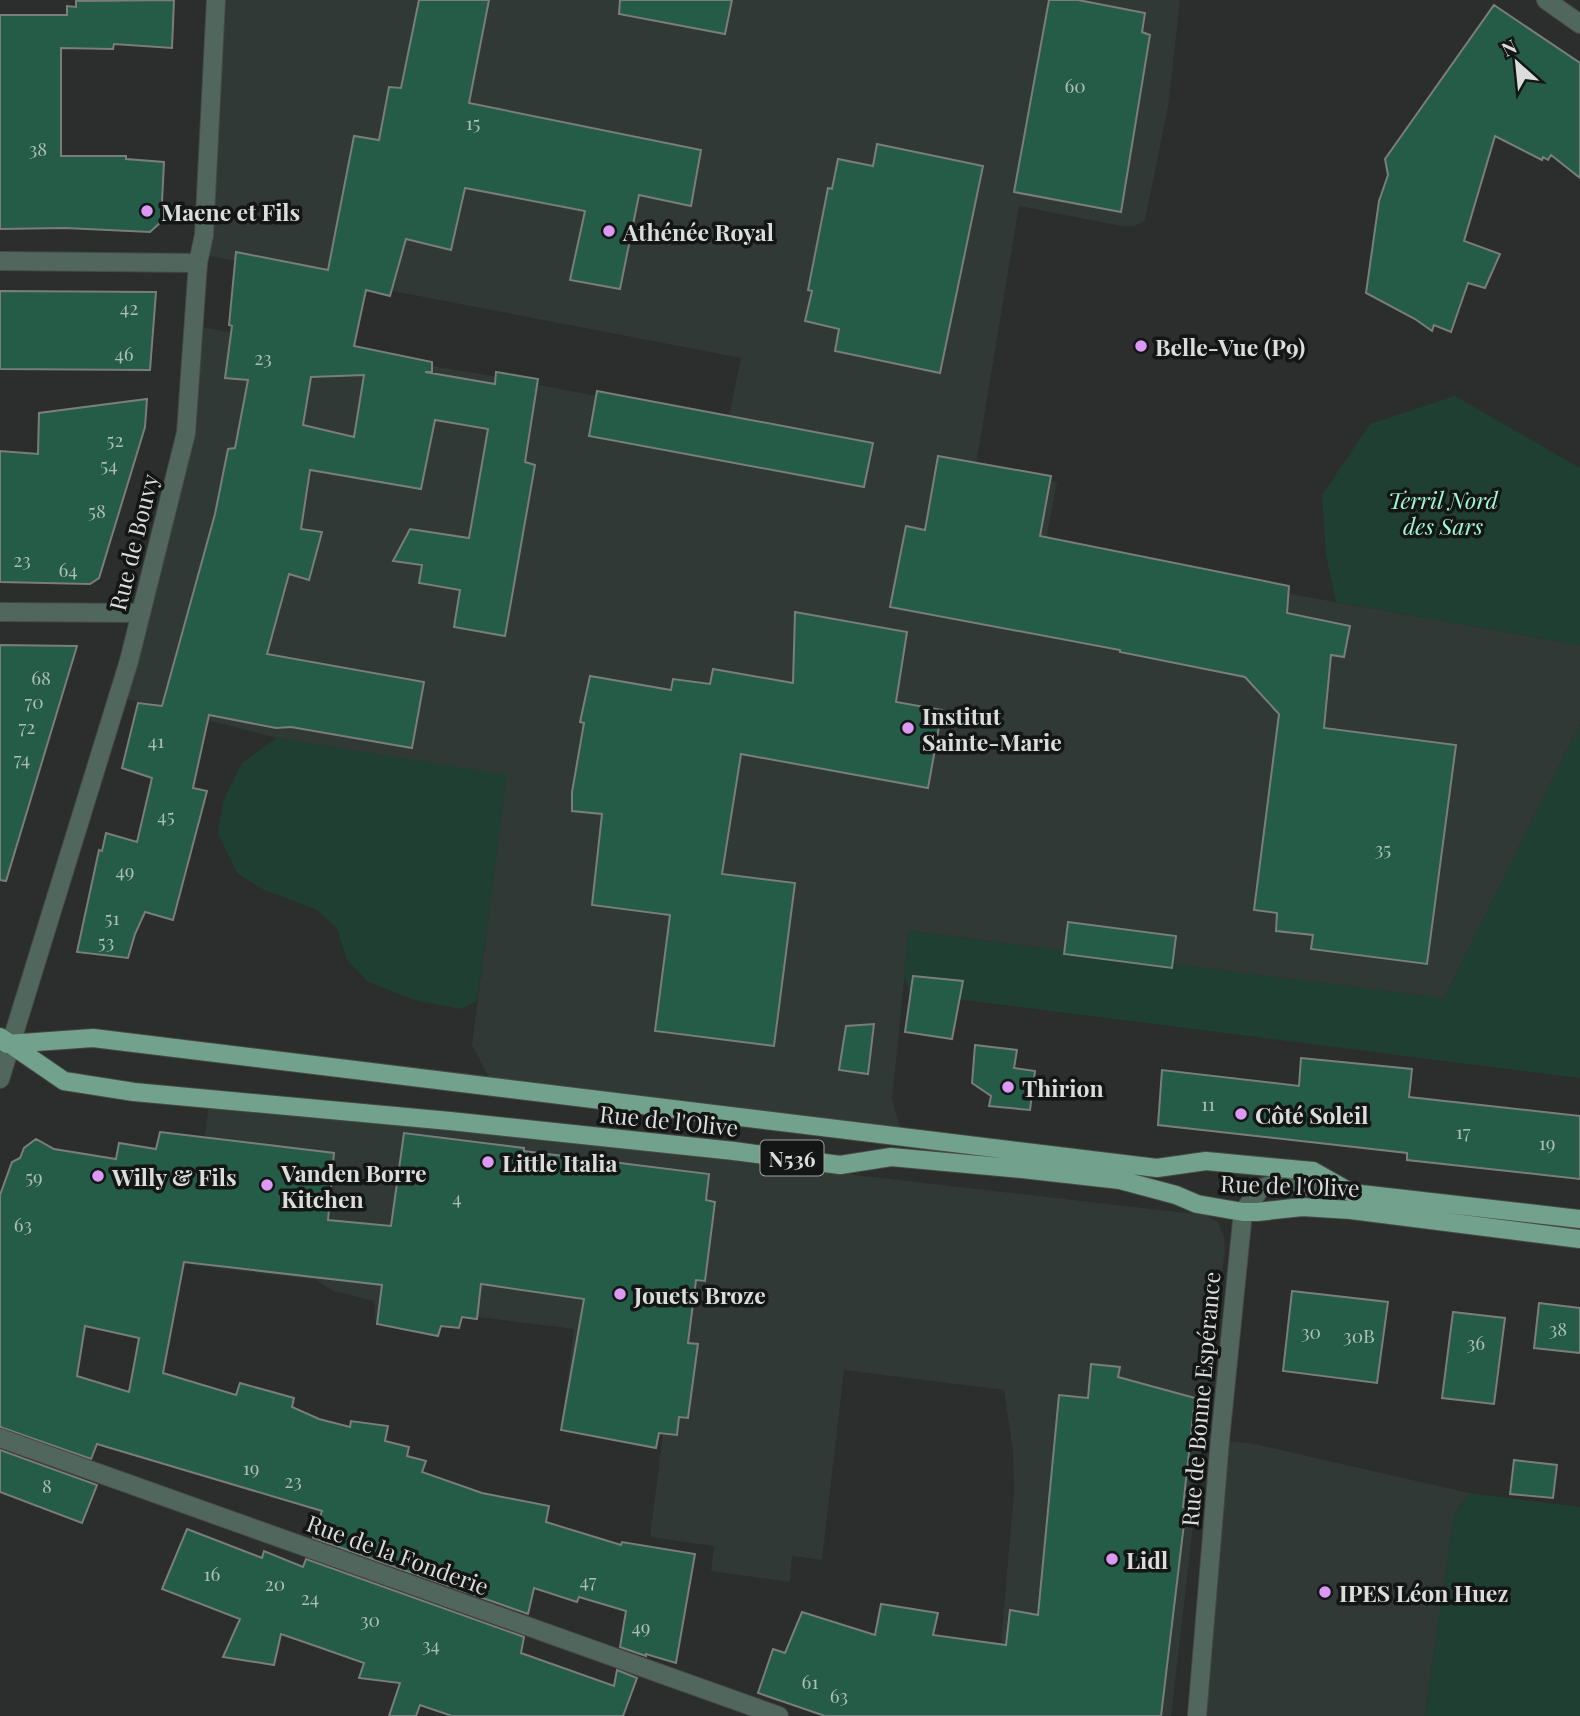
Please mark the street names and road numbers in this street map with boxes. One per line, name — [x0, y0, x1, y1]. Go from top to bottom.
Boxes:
street label: Rue de Bouvy — [101, 470, 165, 613]
street label: Rue de l'Olive — [598, 1097, 740, 1143]
road number: N536 — [760, 1140, 824, 1176]
street label: Rue de l'Olive — [1220, 1167, 1360, 1203]
street label: Rue de Bonne Espérance — [1173, 1270, 1227, 1528]
street label: Rue de la Fonderie — [303, 1507, 493, 1601]

